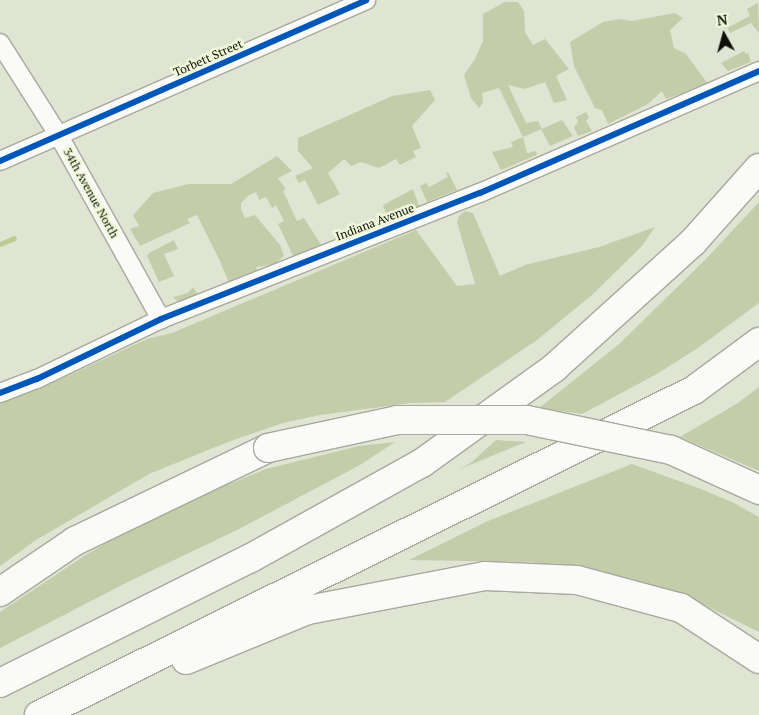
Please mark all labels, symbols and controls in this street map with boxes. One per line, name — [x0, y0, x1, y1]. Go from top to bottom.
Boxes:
north arrow — [699, 10, 749, 60]
text: N — [716, 10, 729, 30]
street label: Torbett Street — [171, 36, 245, 80]
street label: 34th Avenue North — [60, 145, 122, 241]
street label: Indiana Avenue — [334, 200, 416, 244]

